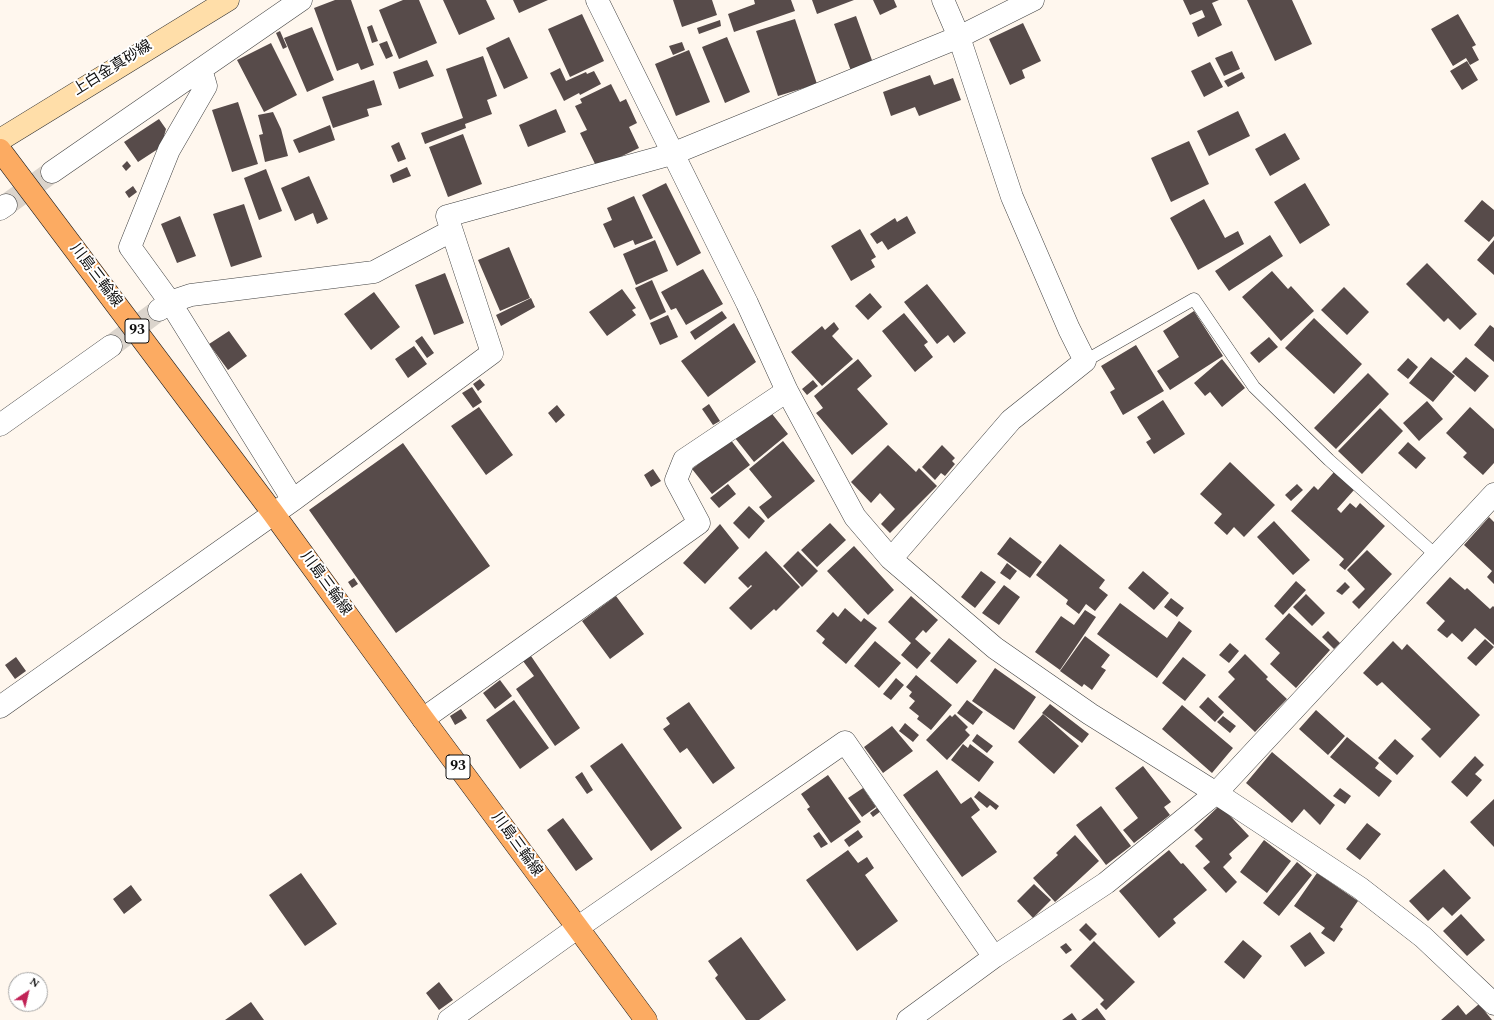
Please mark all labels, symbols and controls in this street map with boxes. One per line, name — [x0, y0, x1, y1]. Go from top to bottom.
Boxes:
street label: 上白金真砂線 — [70, 38, 156, 100]
street label: 川島三輪線 — [65, 241, 125, 311]
road number: 93 — [125, 319, 149, 343]
street label: 川島三輪線 — [296, 548, 354, 620]
road number: 93 — [446, 755, 470, 779]
street label: 川島三輪線 — [487, 809, 545, 881]
north arrow — [8, 972, 48, 1012]
text: N — [26, 973, 43, 992]

